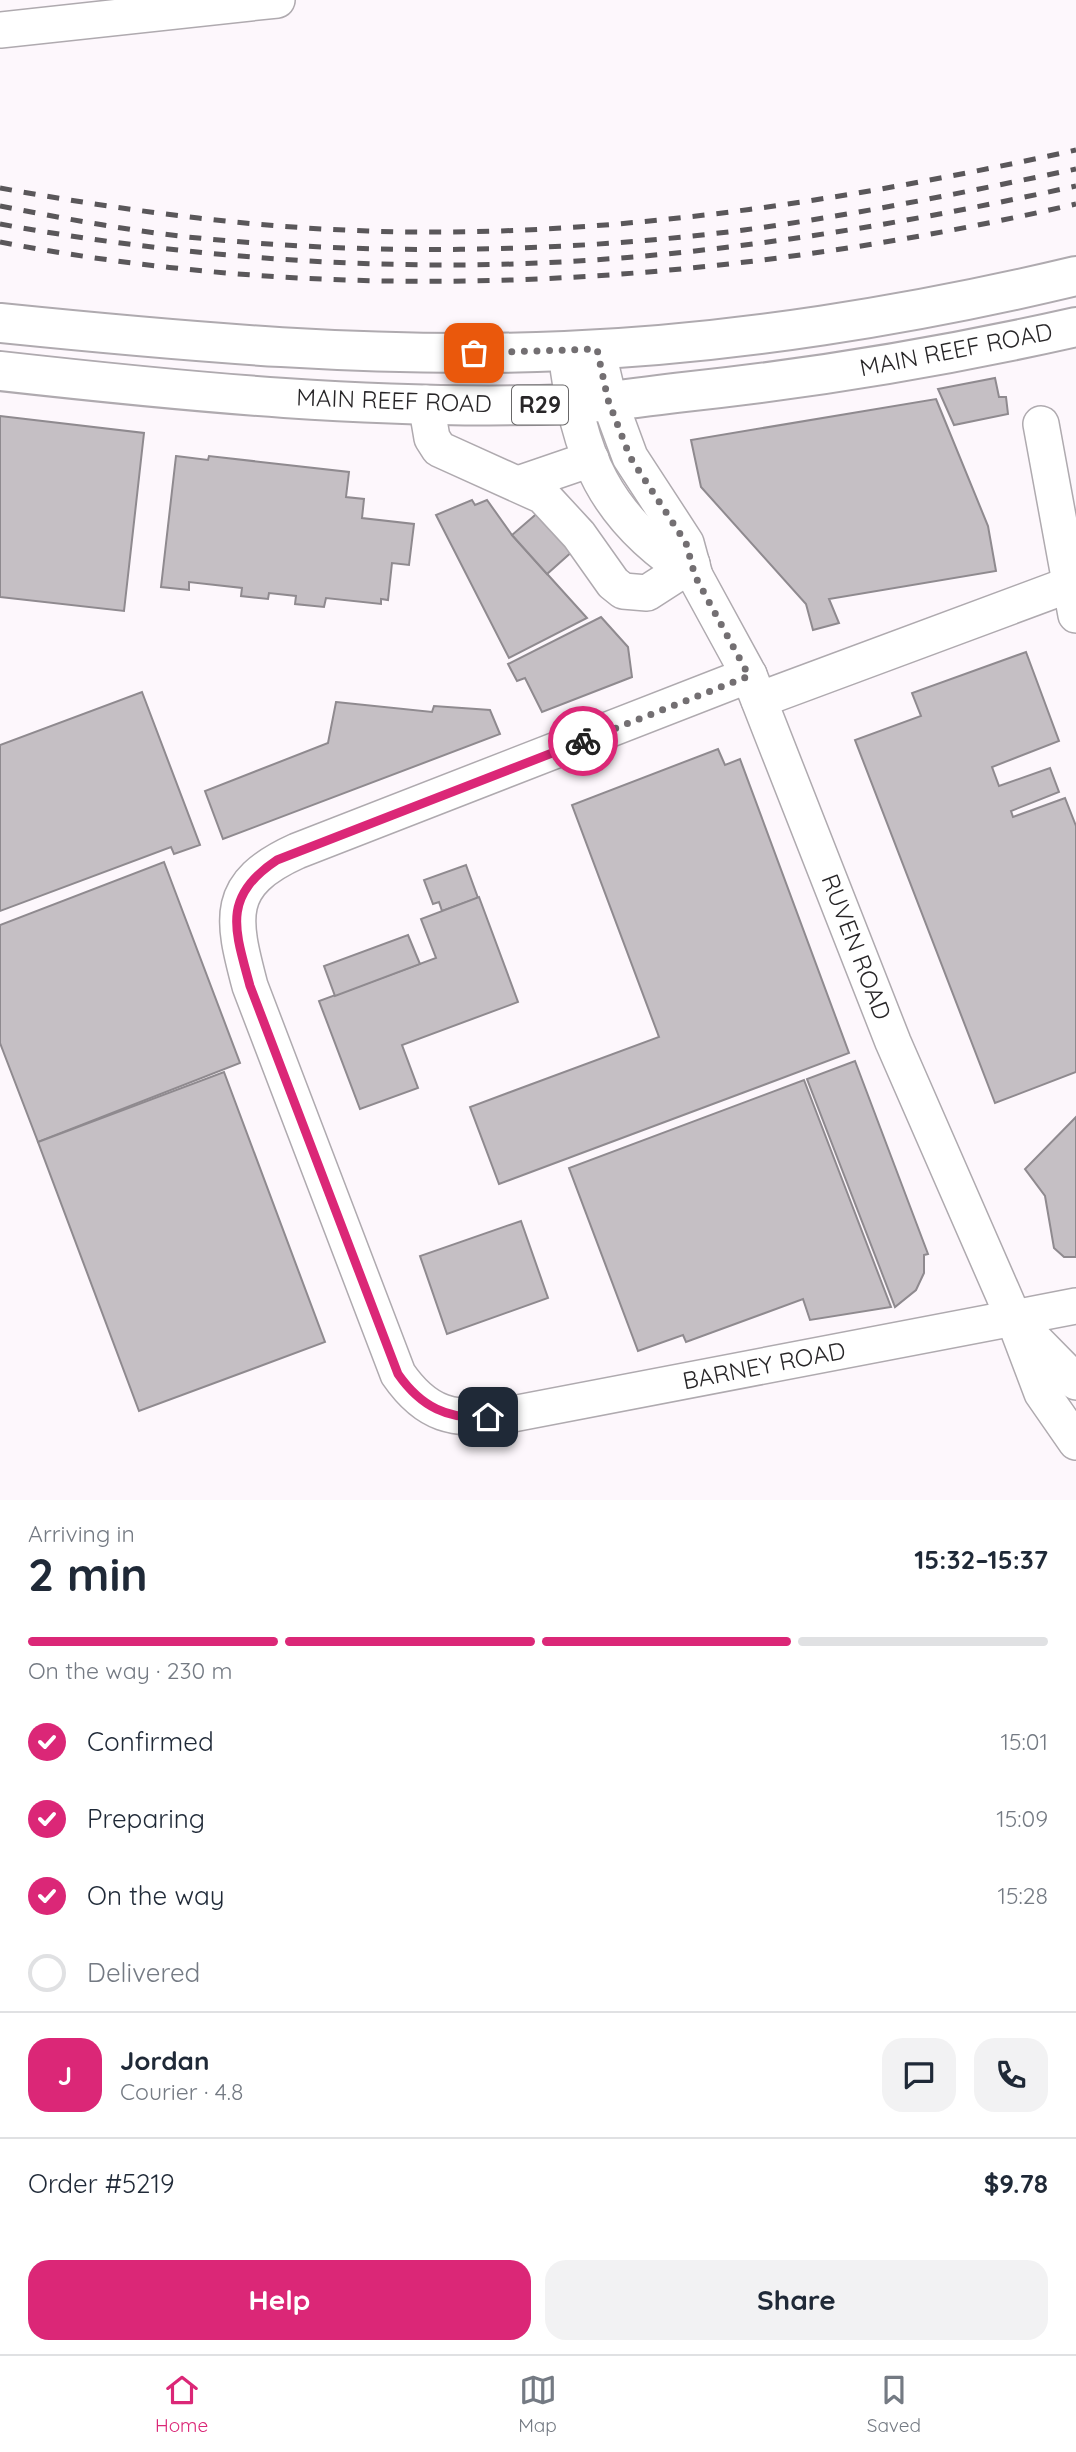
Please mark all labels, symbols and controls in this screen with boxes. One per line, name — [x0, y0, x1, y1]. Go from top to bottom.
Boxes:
street label: MAIN REEF ROAD — [857, 316, 1055, 382]
pin — [444, 323, 504, 383]
icon: bag — [455, 334, 493, 372]
street label: MAIN REEF ROAD — [296, 382, 492, 418]
road number: R29 — [512, 386, 568, 424]
courier — [548, 706, 618, 776]
icon: bike — [564, 722, 602, 760]
street label: RUVEN ROAD — [815, 870, 898, 1024]
street label: BARNEY ROAD — [680, 1335, 848, 1396]
pin — [458, 1387, 518, 1447]
icon: home — [469, 1398, 507, 1436]
text: Arriving in — [28, 1519, 135, 1548]
text: 15:32–15:37 — [914, 1543, 1048, 1576]
text: 2 min — [28, 1545, 148, 1603]
text: On the way · 230 m — [28, 1656, 233, 1685]
icon: check — [28, 1723, 66, 1761]
text: Confirmed — [87, 1725, 214, 1758]
text: 15:01 — [1000, 1727, 1048, 1756]
icon: check — [28, 1800, 66, 1838]
text: Preparing — [87, 1802, 205, 1835]
text: 15:09 — [996, 1804, 1048, 1833]
icon: check — [28, 1877, 66, 1915]
text: On the way — [87, 1879, 225, 1912]
text: 15:28 — [997, 1881, 1048, 1910]
text: Delivered — [87, 1956, 200, 1989]
button: chat — [882, 2038, 956, 2112]
button: phone — [974, 2038, 1048, 2112]
text: Jordan — [120, 2044, 209, 2077]
text: J — [58, 2059, 72, 2092]
text: Courier · 4.8 — [120, 2077, 243, 2106]
text: Order #5219 — [28, 2167, 175, 2200]
text: $9.78 — [984, 2167, 1048, 2200]
button: Help — [28, 2260, 531, 2340]
button: Share — [545, 2260, 1048, 2340]
tab: Home — [155, 2371, 208, 2437]
tab: Map — [518, 2371, 557, 2437]
tab: Saved — [867, 2371, 921, 2437]

